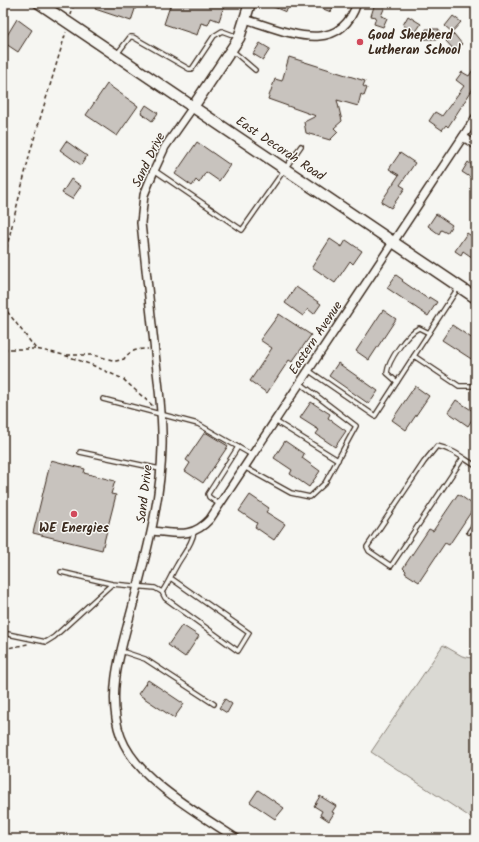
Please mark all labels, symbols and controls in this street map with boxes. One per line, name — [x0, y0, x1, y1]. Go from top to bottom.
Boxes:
place label: Good Shepherd Lutheran School — [368, 25, 461, 61]
marker: Good Shepherd Lutheran School — [355, 37, 365, 47]
street label: East Decorah Road — [231, 111, 329, 187]
street label: Sand Drive — [127, 129, 171, 191]
street label: Eastern Avenue — [284, 297, 349, 379]
street label: Sand Drive — [131, 463, 159, 524]
marker: WE Energies — [69, 509, 79, 519]
place label: WE Energies — [39, 518, 109, 539]

